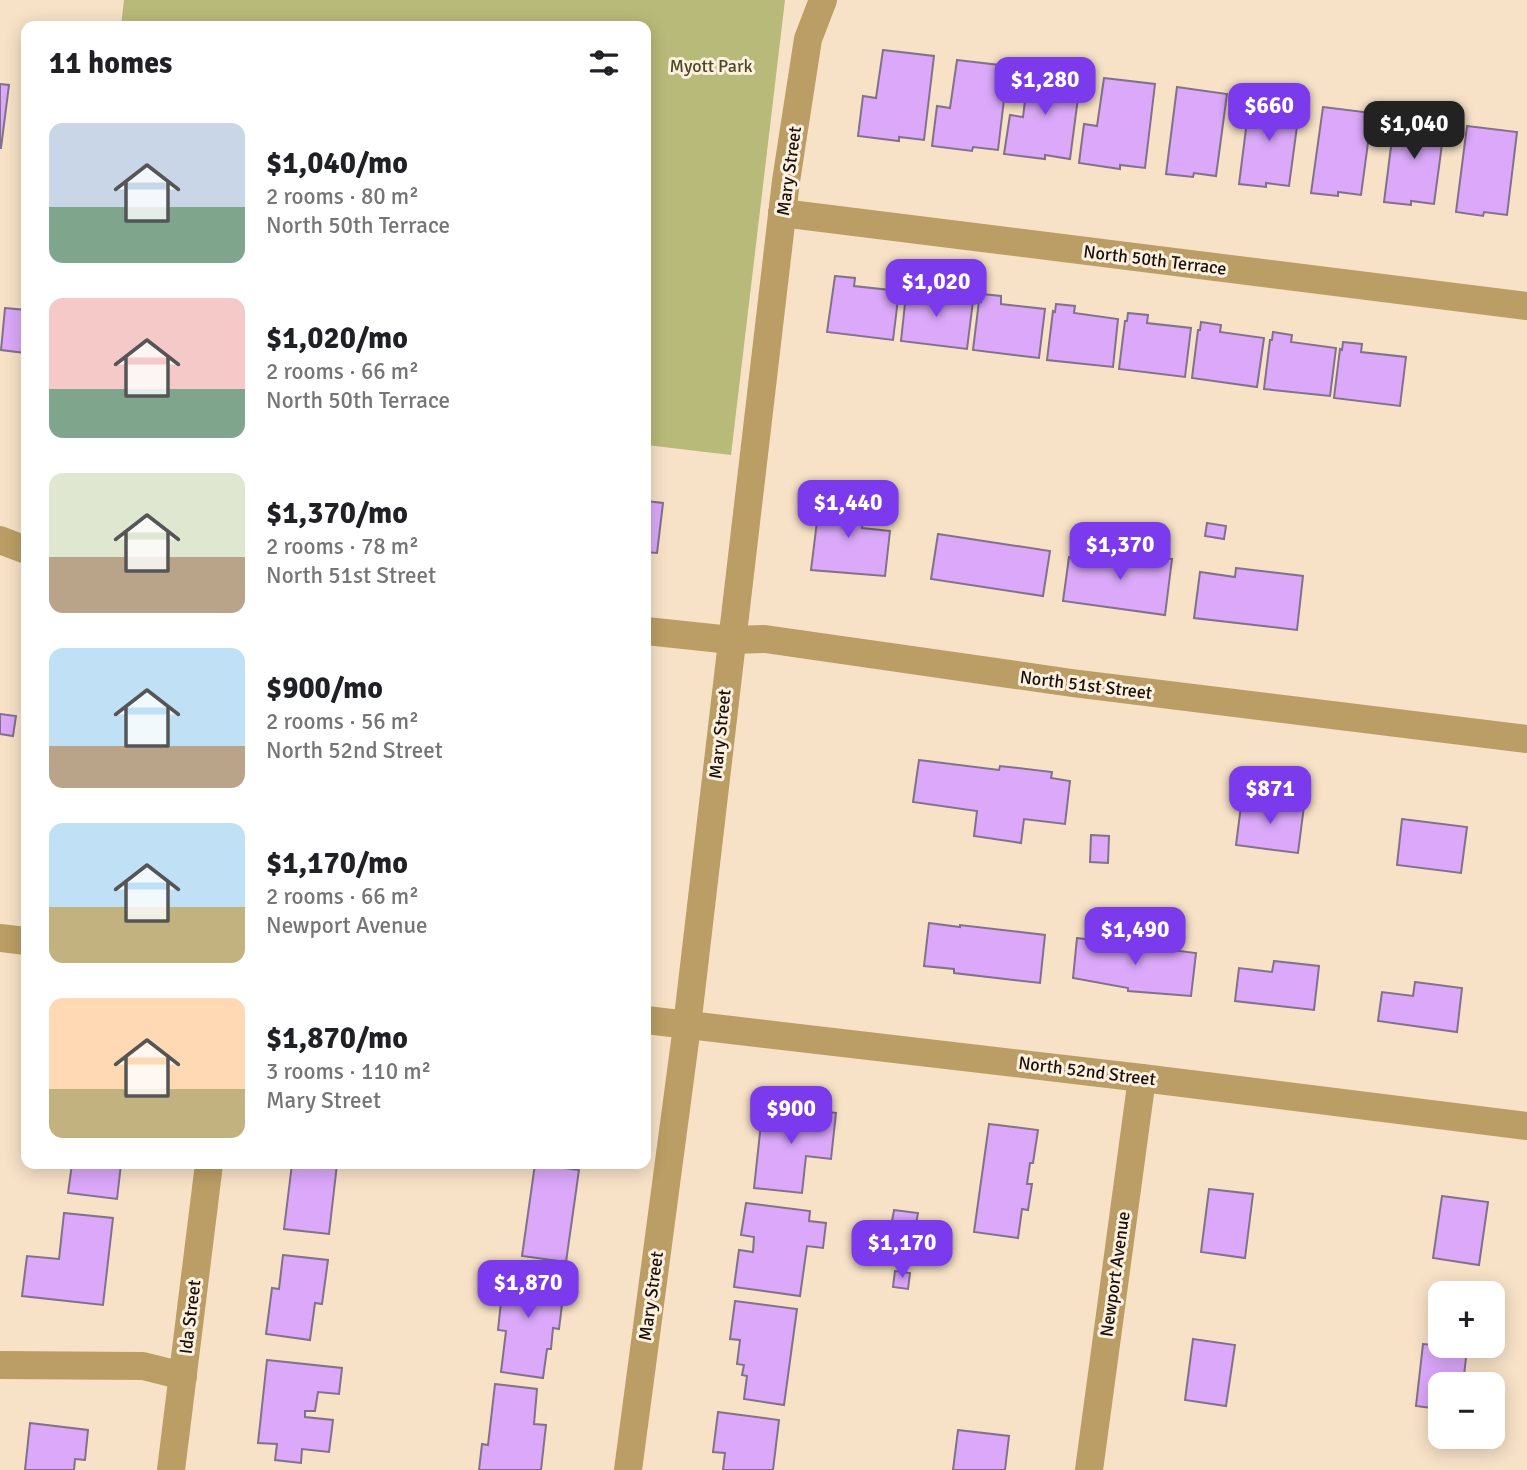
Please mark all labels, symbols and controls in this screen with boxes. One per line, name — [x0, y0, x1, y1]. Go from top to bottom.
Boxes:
icon: filters — [585, 44, 623, 82]
text: 11 homes — [49, 45, 172, 82]
park label: Myott Park — [669, 55, 753, 77]
pin: $1,280 — [988, 58, 1102, 117]
text: $1,280 — [1011, 65, 1079, 94]
pin: $660 — [1228, 83, 1310, 143]
text: $660 — [1244, 91, 1294, 120]
pin: $1,040 — [1357, 102, 1471, 161]
text: $1,040 — [1380, 109, 1448, 138]
street label: Mary Street — [772, 125, 806, 217]
text: $1,040/mo — [266, 145, 408, 182]
icon: home — [105, 151, 189, 235]
text: 2 rooms · 80 m² — [266, 182, 419, 211]
text: North 50th Terrace — [266, 211, 450, 240]
street label: North 50th Terrace — [1082, 240, 1228, 280]
pin: $1,020 — [879, 260, 993, 319]
text: $1,020 — [902, 267, 970, 296]
text: $1,020/mo — [266, 320, 408, 357]
icon: home — [105, 326, 189, 410]
text: 2 rooms · 66 m² — [266, 357, 419, 386]
text: North 50th Terrace — [266, 386, 450, 415]
pin: $1,440 — [791, 480, 905, 540]
text: $1,440 — [814, 488, 882, 517]
text: $1,370/mo — [266, 495, 408, 532]
icon: home — [105, 501, 189, 585]
pin: $1,370 — [1063, 522, 1177, 582]
text: $1,370 — [1086, 530, 1154, 559]
text: 2 rooms · 78 m² — [266, 532, 419, 561]
text: North 51st Street — [266, 561, 436, 590]
street label: North 51st Street — [1019, 666, 1153, 704]
text: $900/mo — [266, 670, 383, 707]
icon: home — [105, 676, 189, 760]
street label: Mary Street — [704, 688, 736, 780]
text: 2 rooms · 56 m² — [266, 707, 419, 736]
text: North 52nd Street — [266, 736, 443, 765]
pin: $871 — [1229, 766, 1311, 826]
text: $871 — [1245, 774, 1295, 803]
text: $1,170/mo — [266, 845, 408, 882]
icon: home — [105, 851, 189, 935]
text: 2 rooms · 66 m² — [266, 882, 419, 911]
pin: $1,490 — [1078, 908, 1192, 967]
text: Newport Avenue — [266, 911, 428, 940]
text: $1,490 — [1101, 915, 1169, 944]
text: $1,870/mo — [266, 1020, 408, 1057]
icon: home — [105, 1026, 189, 1110]
street label: North 52nd Street — [1017, 1052, 1157, 1090]
text: 3 rooms · 110 m² — [266, 1057, 431, 1086]
text: Mary Street — [266, 1086, 381, 1115]
pin: $900 — [750, 1086, 832, 1146]
text: $900 — [766, 1094, 816, 1123]
street label: Newport Avenue — [1095, 1210, 1135, 1338]
pin: $1,170 — [845, 1220, 959, 1280]
text: $1,170 — [868, 1228, 936, 1257]
street label: Mary Street — [634, 1250, 668, 1342]
pin: $1,870 — [471, 1260, 585, 1320]
text: $1,870 — [494, 1268, 562, 1297]
street label: Ida Street — [175, 1279, 205, 1355]
map controls — [1428, 1281, 1505, 1449]
button: + — [1428, 1281, 1505, 1358]
button: − — [1428, 1372, 1505, 1449]

